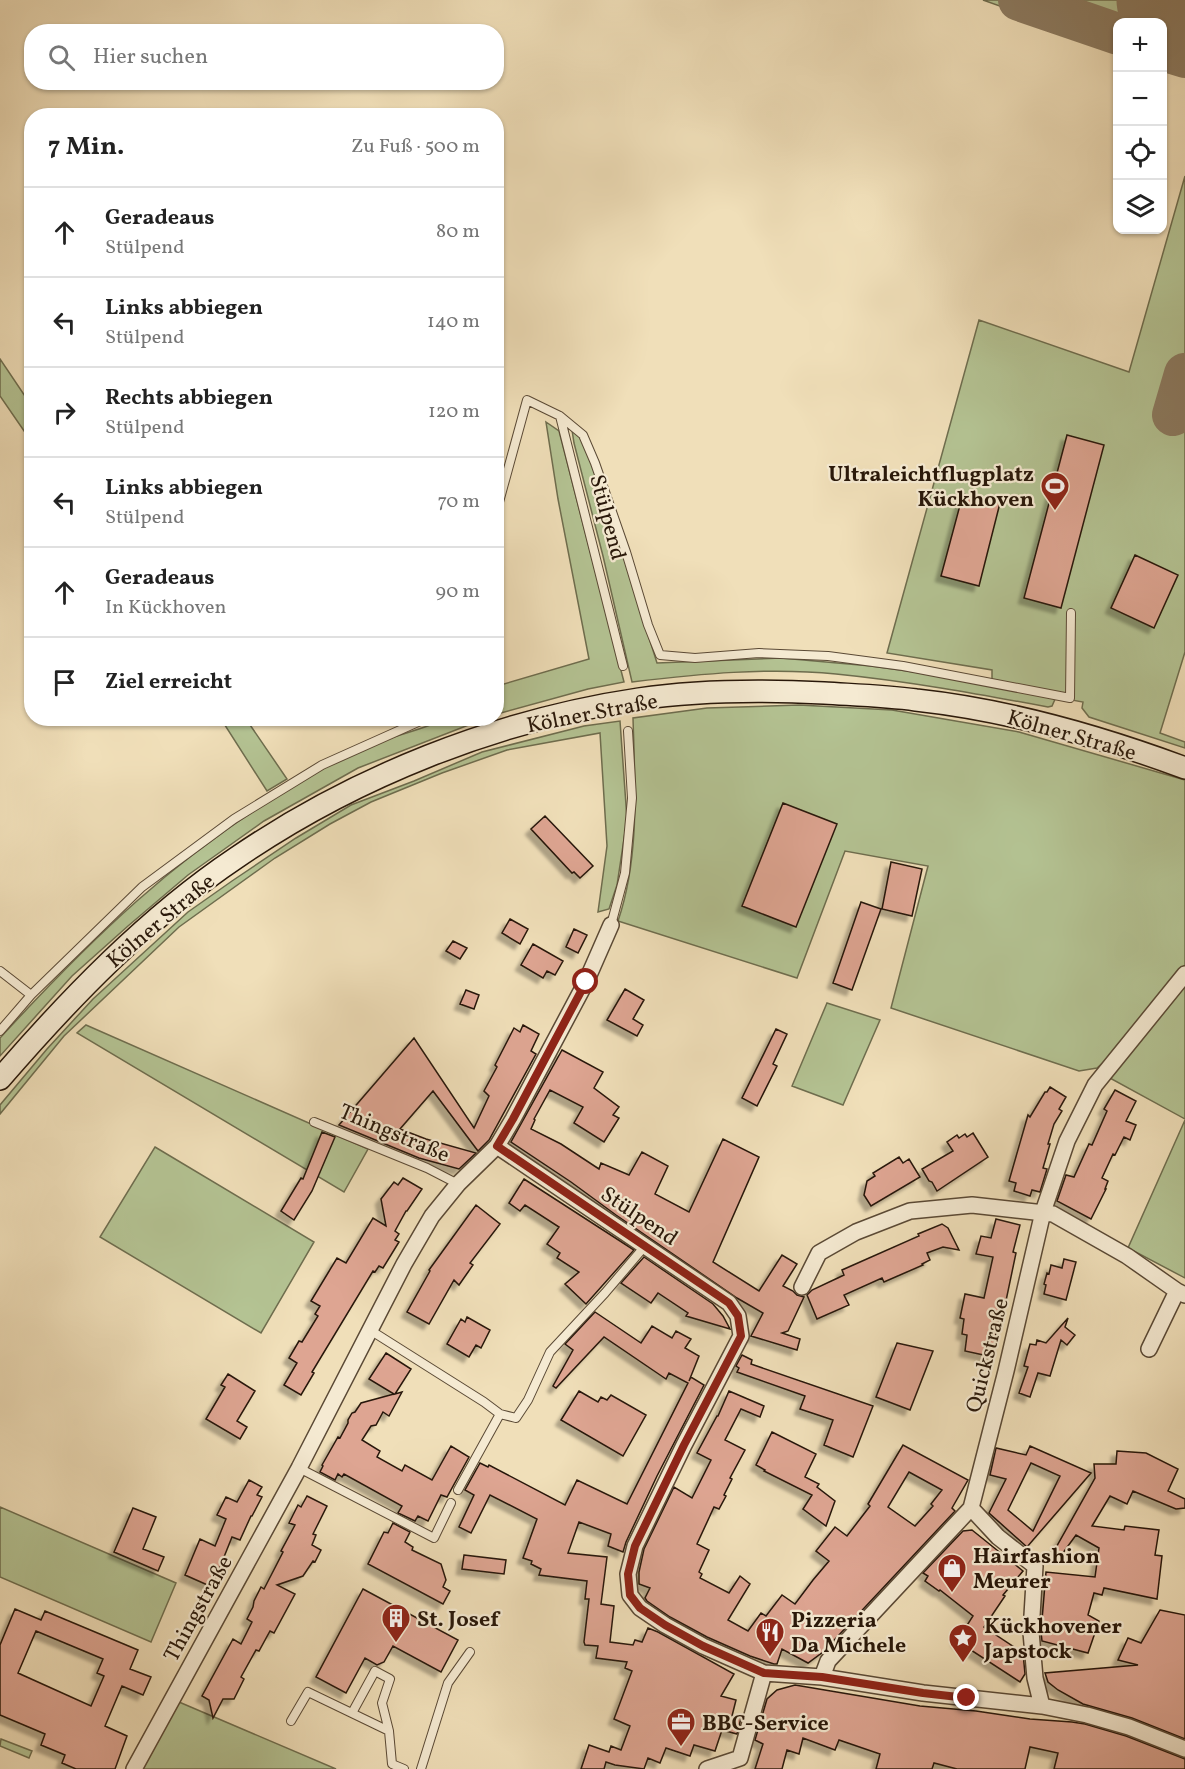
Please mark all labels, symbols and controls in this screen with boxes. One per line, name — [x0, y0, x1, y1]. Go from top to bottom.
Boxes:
map controls — [1113, 18, 1167, 234]
button: + — [1113, 18, 1167, 72]
search box — [24, 24, 504, 90]
icon: search — [45, 41, 78, 74]
text: Hier suchen — [93, 42, 208, 73]
button: − — [1113, 72, 1167, 126]
button: locate — [1113, 126, 1167, 180]
text: 7 Min. — [48, 129, 124, 165]
text: Zu Fuß · 500 m — [351, 133, 480, 161]
button: layers — [1113, 180, 1167, 234]
text: Geradeaus — [105, 203, 215, 234]
icon: ahead — [48, 216, 81, 249]
text: 80 m — [436, 218, 480, 246]
text: Stülpend — [105, 234, 184, 262]
text: Links abbiegen — [105, 293, 263, 324]
icon: left — [48, 306, 81, 339]
text: 140 m — [427, 308, 480, 336]
text: Stülpend — [105, 324, 184, 352]
text: Rechts abbiegen — [105, 383, 273, 414]
icon: right — [48, 396, 81, 429]
text: 120 m — [428, 398, 480, 426]
text: Stülpend — [105, 414, 184, 442]
place label: Ultraleichtflugplatz Kückhoven — [828, 460, 1034, 516]
sports icon: Ultraleichtflugplatz Kückhoven — [1039, 470, 1071, 512]
street label: Stülpend — [580, 471, 633, 564]
text: Links abbiegen — [105, 473, 263, 504]
icon: left — [48, 486, 81, 519]
text: 70 m — [437, 488, 480, 516]
text: Stülpend — [105, 504, 184, 532]
text: Geradeaus — [105, 563, 215, 594]
icon: ahead — [48, 576, 81, 609]
text: 90 m — [436, 578, 480, 606]
text: In Kückhoven — [105, 594, 226, 622]
icon: arrive — [48, 666, 81, 699]
text: Ziel erreicht — [105, 667, 232, 698]
street label: Kölner Straße — [524, 687, 661, 742]
street label: Kölner Straße — [1003, 703, 1139, 770]
street label: Kölner Straße — [101, 867, 222, 977]
route start — [572, 968, 598, 994]
street label: Thingstraße — [334, 1097, 454, 1172]
street label: Stülpend — [594, 1180, 684, 1254]
street label: Quickstraße — [959, 1295, 1018, 1416]
place label: Hairfashion Meurer — [973, 1542, 1100, 1598]
street label: Thingstraße — [157, 1550, 241, 1668]
shop icon: Hairfashion Meurer — [936, 1552, 968, 1594]
building icon: St. Josef — [380, 1602, 412, 1644]
place label: St. Josef — [417, 1605, 501, 1636]
place label: Pizzeria Da Michele — [791, 1606, 906, 1662]
place label: Kückhovener Japstock — [983, 1612, 1122, 1668]
restaurant icon: Pizzeria Da Michele — [754, 1616, 786, 1658]
place icon: Kückhovener Japstock — [947, 1622, 979, 1664]
route end — [953, 1684, 979, 1710]
office icon: BBC-Service — [665, 1706, 697, 1748]
place label: BBC-Service — [702, 1709, 829, 1740]

